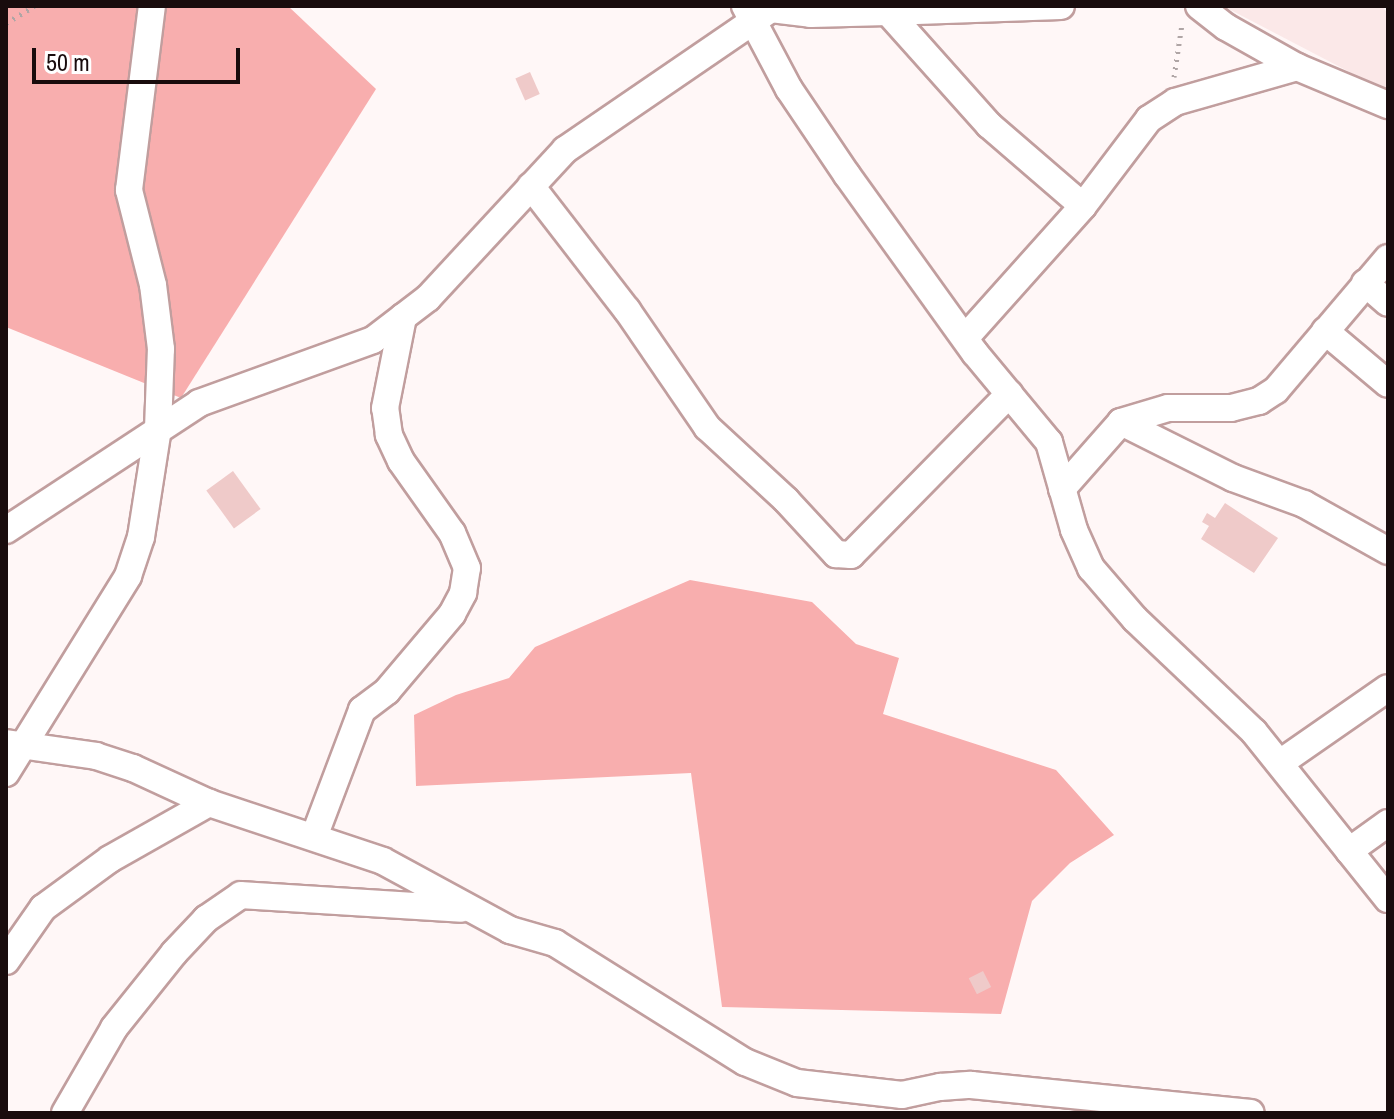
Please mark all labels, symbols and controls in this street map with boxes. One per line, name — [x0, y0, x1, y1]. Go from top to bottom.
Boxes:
scale bar — [36, 32, 244, 82]
text: 50 m — [46, 46, 90, 78]

